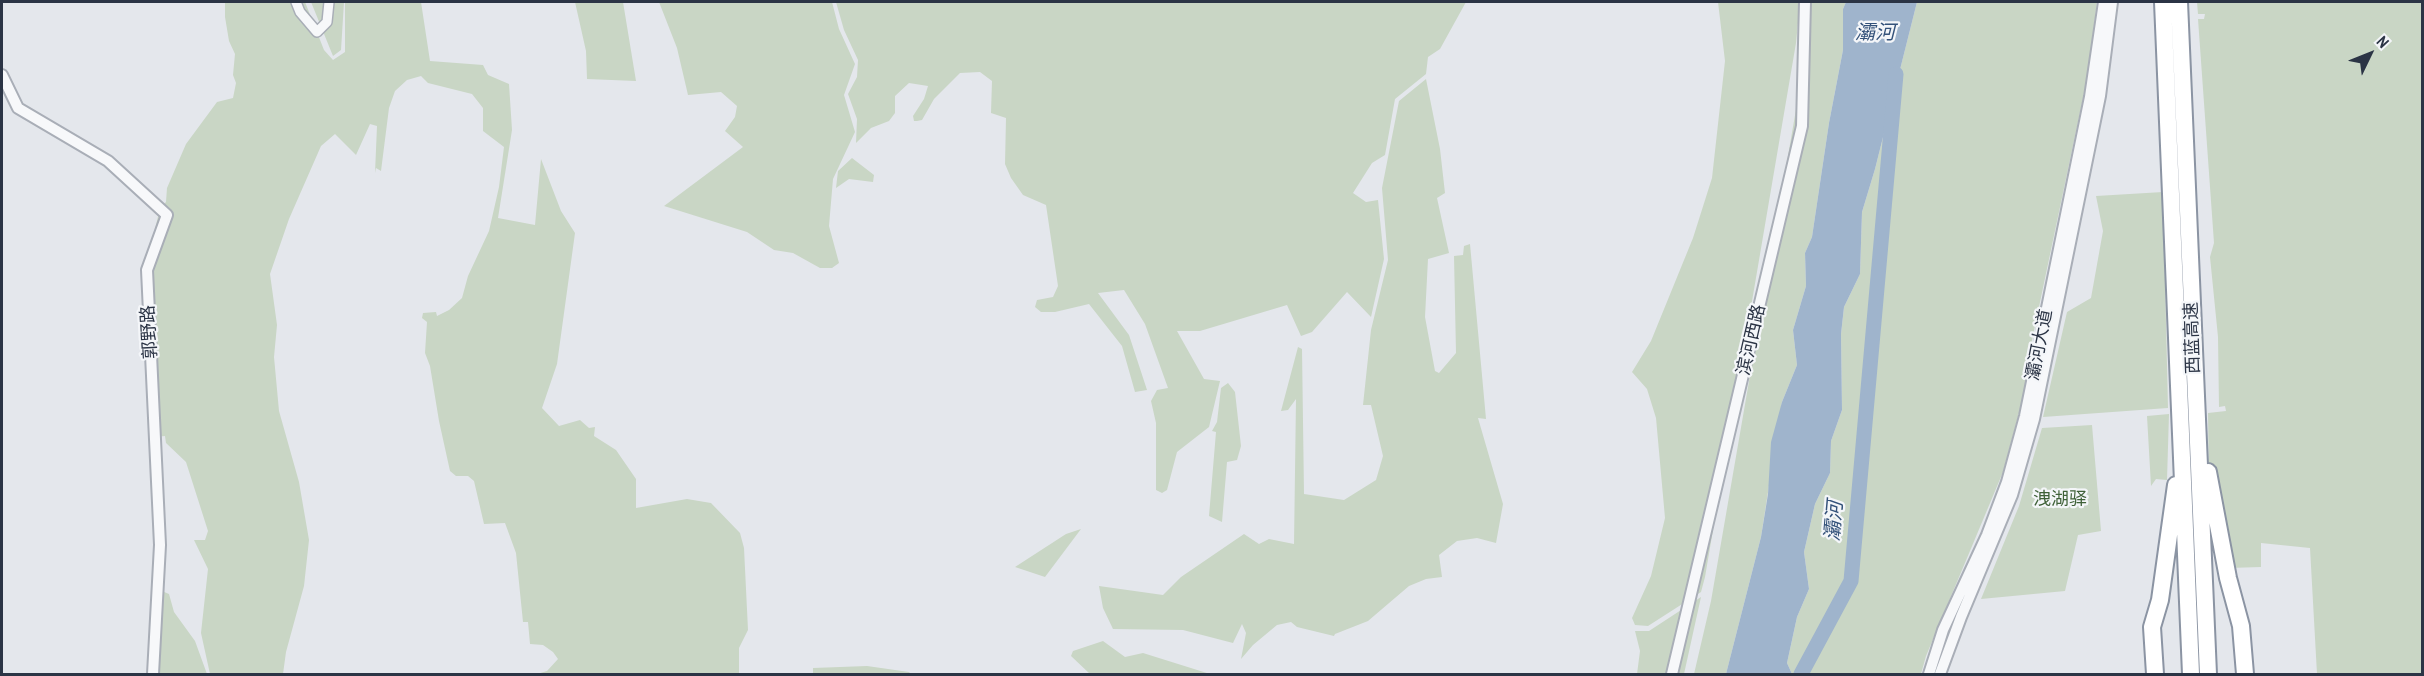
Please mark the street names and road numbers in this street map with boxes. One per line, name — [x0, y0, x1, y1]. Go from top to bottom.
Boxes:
street label: 滨河西路 — [1733, 302, 1771, 378]
street label: 西蓝高速 — [2181, 302, 2205, 374]
street label: 郭野路 — [138, 304, 162, 360]
street label: 灞河大道 — [2023, 308, 2057, 382]

